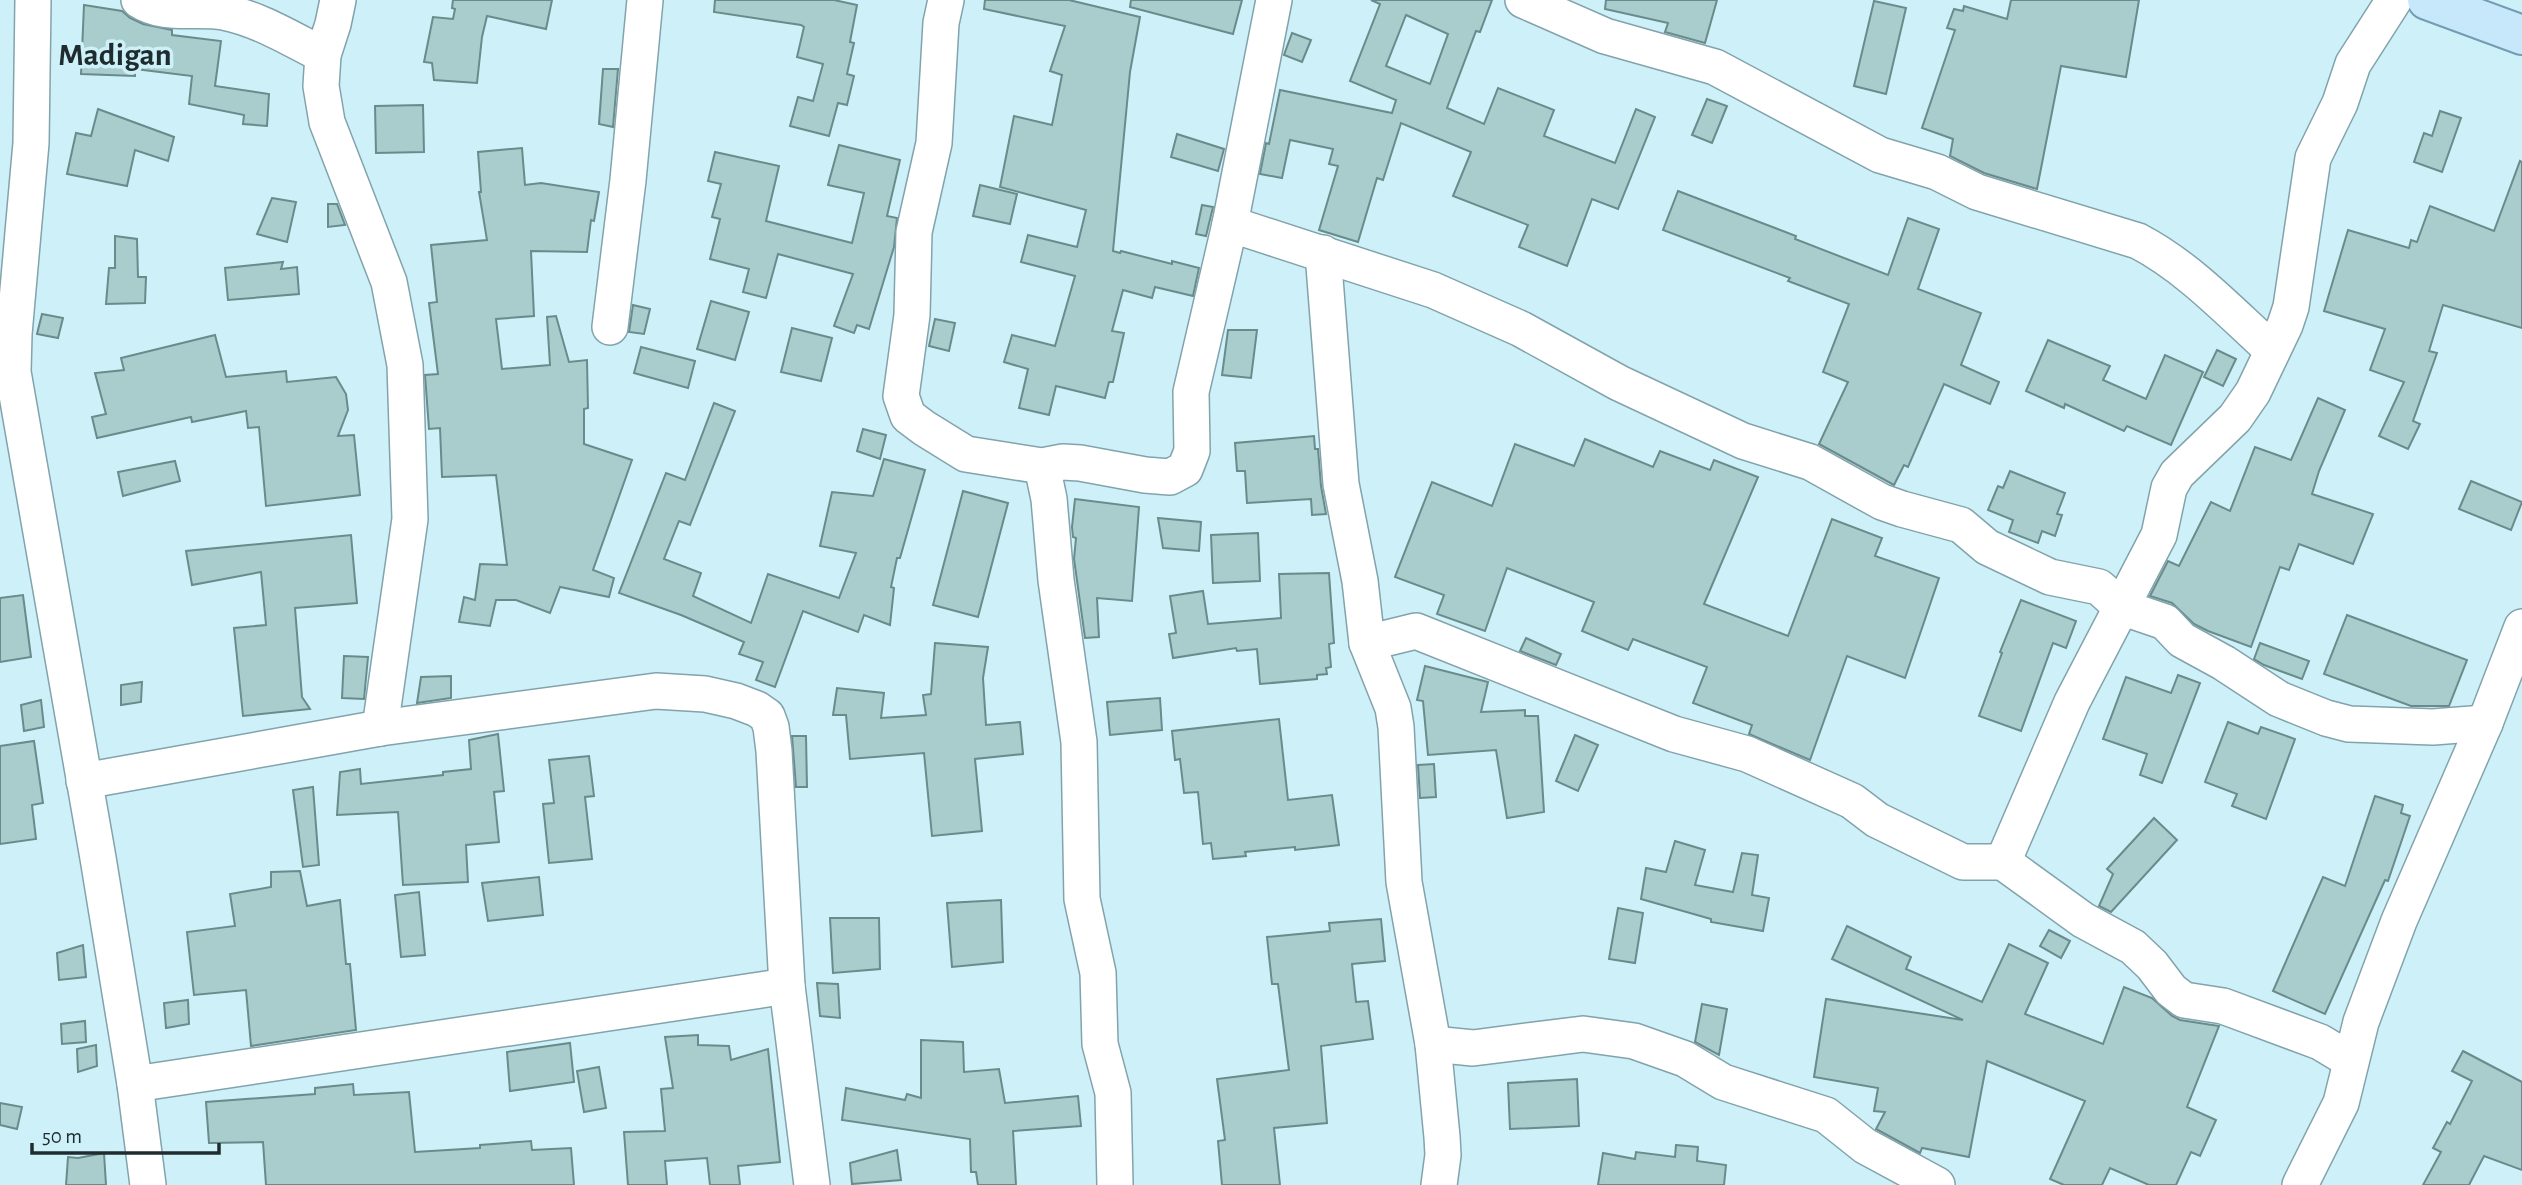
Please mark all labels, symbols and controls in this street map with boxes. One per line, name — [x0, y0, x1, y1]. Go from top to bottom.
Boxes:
district label: Madigan — [58, 39, 172, 71]
scale bar — [32, 1112, 219, 1156]
text: 50 m — [42, 1126, 82, 1147]

